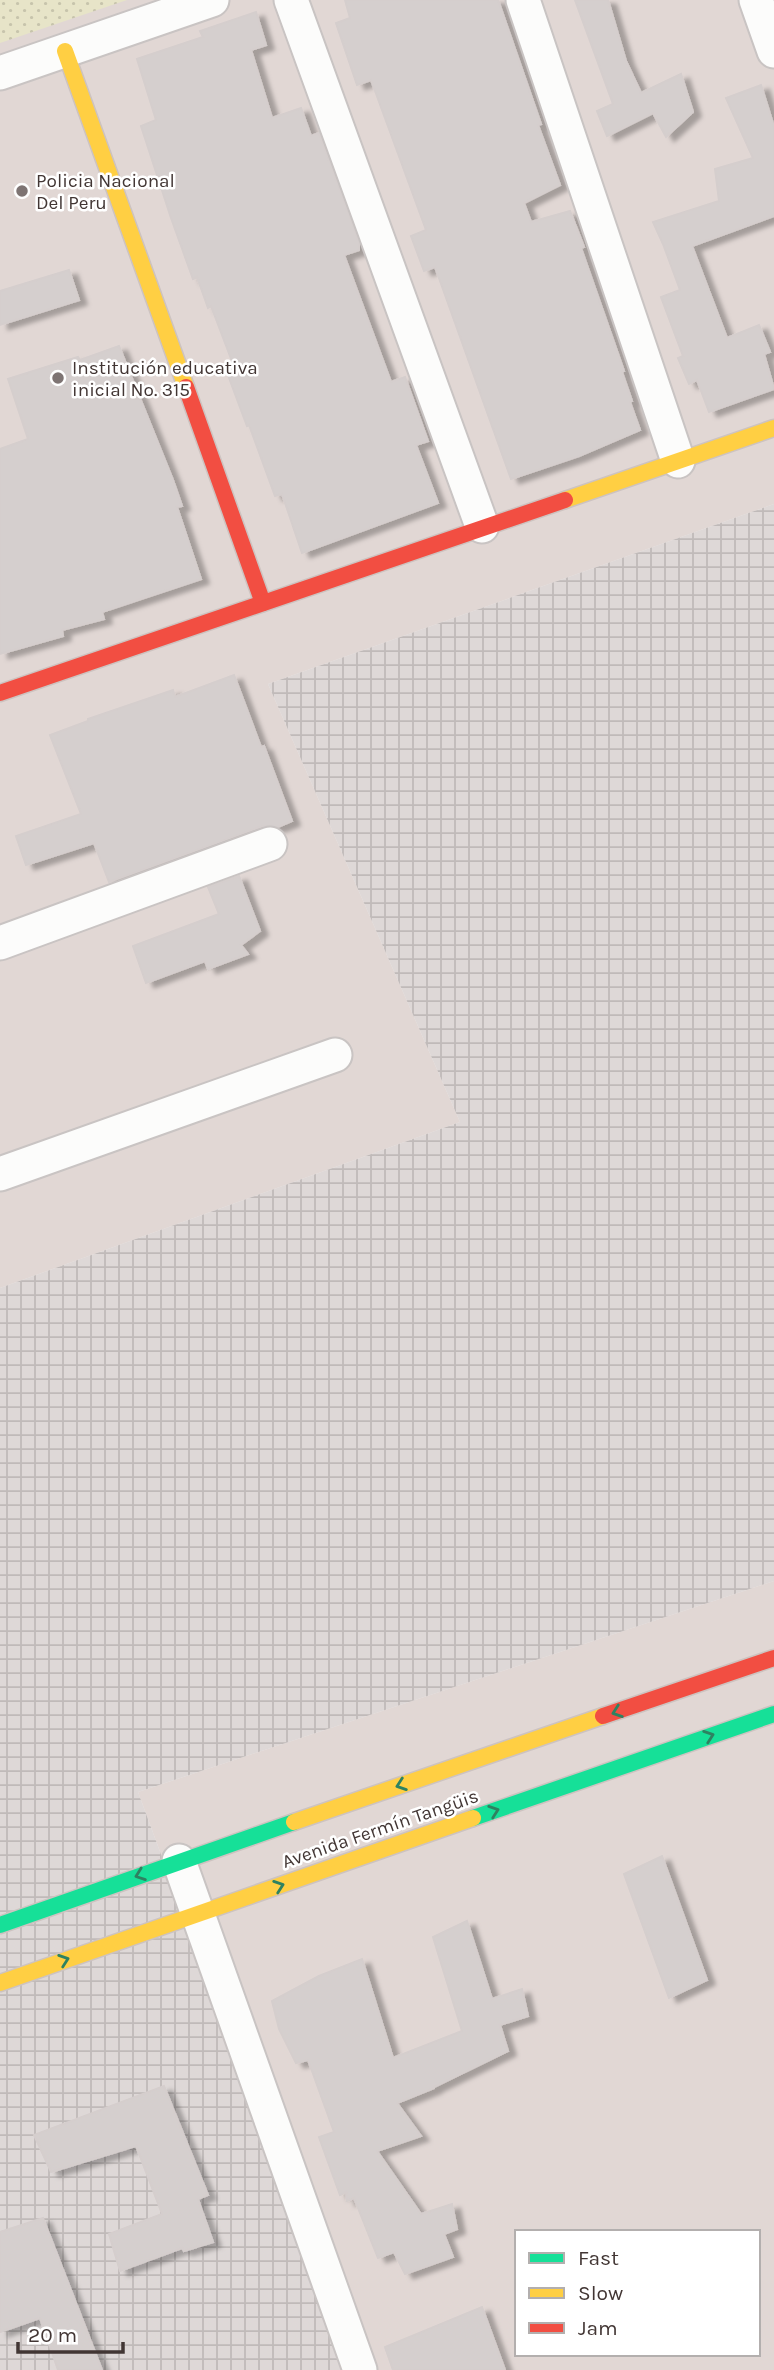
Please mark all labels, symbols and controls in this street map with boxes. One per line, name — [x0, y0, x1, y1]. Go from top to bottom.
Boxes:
place label: Policia Nacional Del Peru — [36, 170, 175, 214]
marker: Policia Nacional Del Peru — [14, 183, 30, 199]
place label: Institución educativa inicial No. 315 — [72, 357, 258, 401]
marker: Institución educativa inicial No. 315 — [50, 370, 66, 386]
one-way arrow — [611, 1704, 623, 1718]
one-way arrow — [703, 1730, 715, 1744]
one-way arrow — [396, 1777, 408, 1791]
street label: Avenida Fermín Tangüis — [279, 1785, 481, 1873]
one-way arrow — [488, 1805, 500, 1819]
one-way arrow — [134, 1867, 146, 1881]
one-way arrow — [273, 1880, 285, 1894]
one-way arrow — [58, 1954, 70, 1968]
legend — [515, 2230, 760, 2356]
text: Fast — [578, 2246, 619, 2270]
text: Slow — [578, 2281, 623, 2305]
scale bar — [18, 2310, 122, 2354]
text: Jam — [578, 2316, 618, 2340]
text: 20 m — [28, 2323, 77, 2347]

